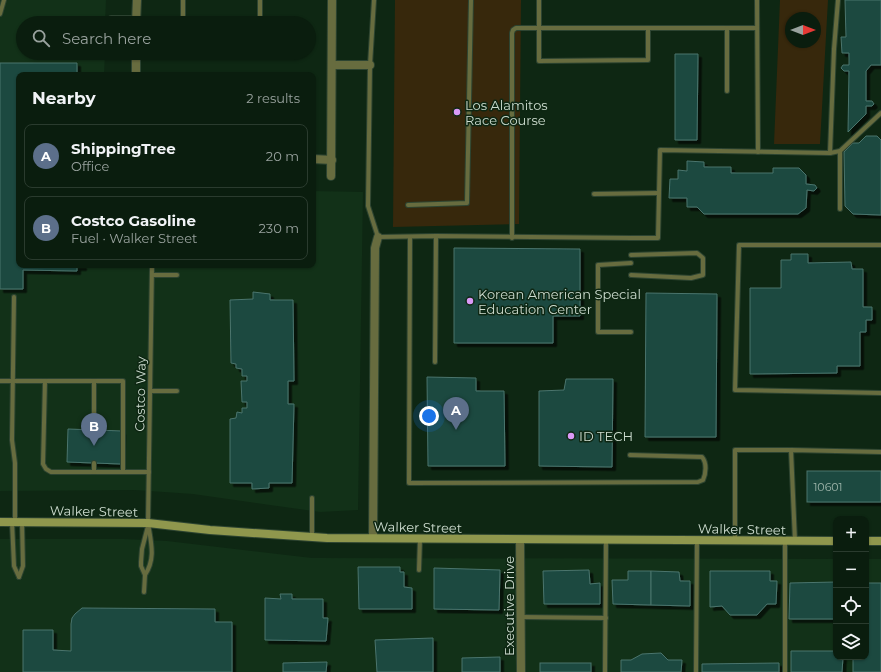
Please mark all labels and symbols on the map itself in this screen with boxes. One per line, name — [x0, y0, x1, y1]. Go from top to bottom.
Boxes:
north arrow — [785, 12, 821, 48]
place label: Los Alamitos Race Course — [465, 97, 548, 128]
marker: Los Alamitos Race Course — [452, 107, 462, 117]
place label: Korean American Special Education Center — [478, 286, 641, 317]
marker: Korean American Special Education Center — [465, 296, 475, 306]
street label: Costco Way — [131, 355, 149, 432]
pin: A — [443, 397, 469, 430]
your location — [419, 406, 439, 426]
pin: B — [81, 413, 107, 446]
place label: ID TECH — [579, 428, 633, 444]
marker: ID TECH — [566, 431, 576, 441]
house number: 10601 — [813, 480, 843, 494]
street label: Walker Street — [50, 502, 138, 520]
street label: Walker Street — [374, 518, 462, 536]
street label: Walker Street — [698, 520, 786, 538]
street label: Executive Drive — [501, 556, 517, 656]

